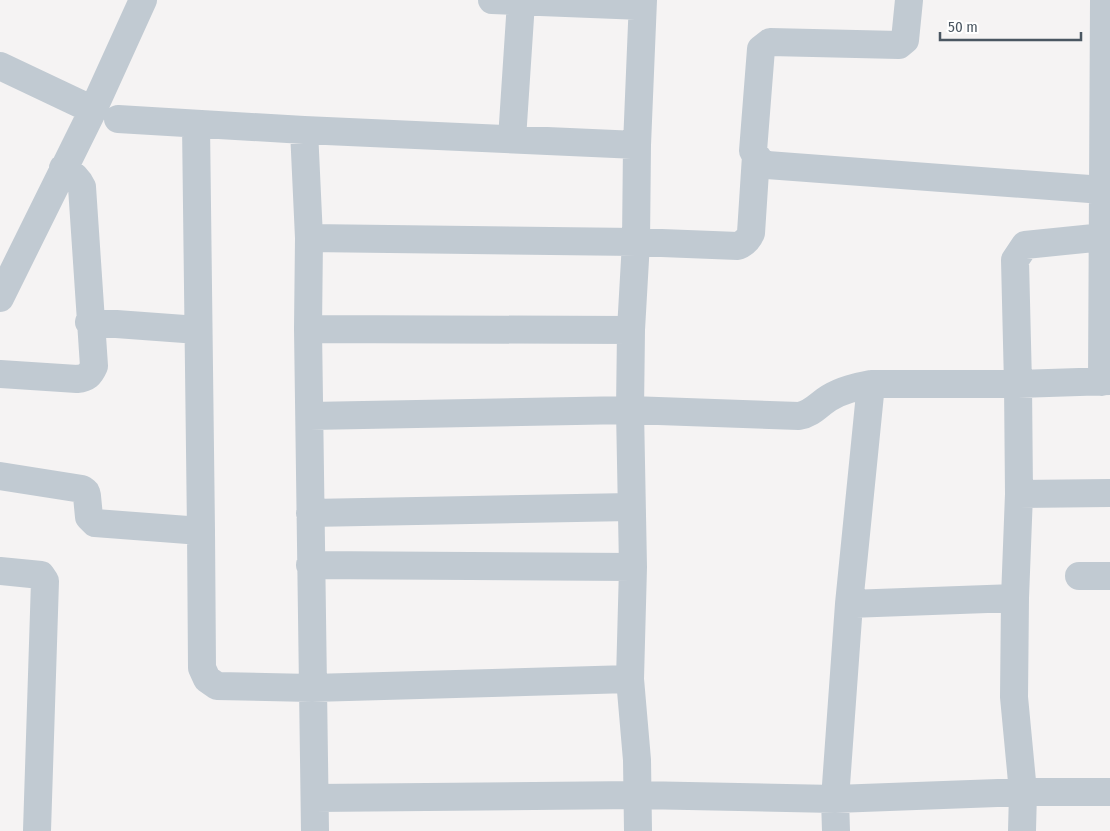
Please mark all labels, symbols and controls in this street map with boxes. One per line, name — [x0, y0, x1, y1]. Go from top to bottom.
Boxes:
scale bar — [940, 10, 1081, 42]
text: 50 m — [948, 18, 978, 36]

